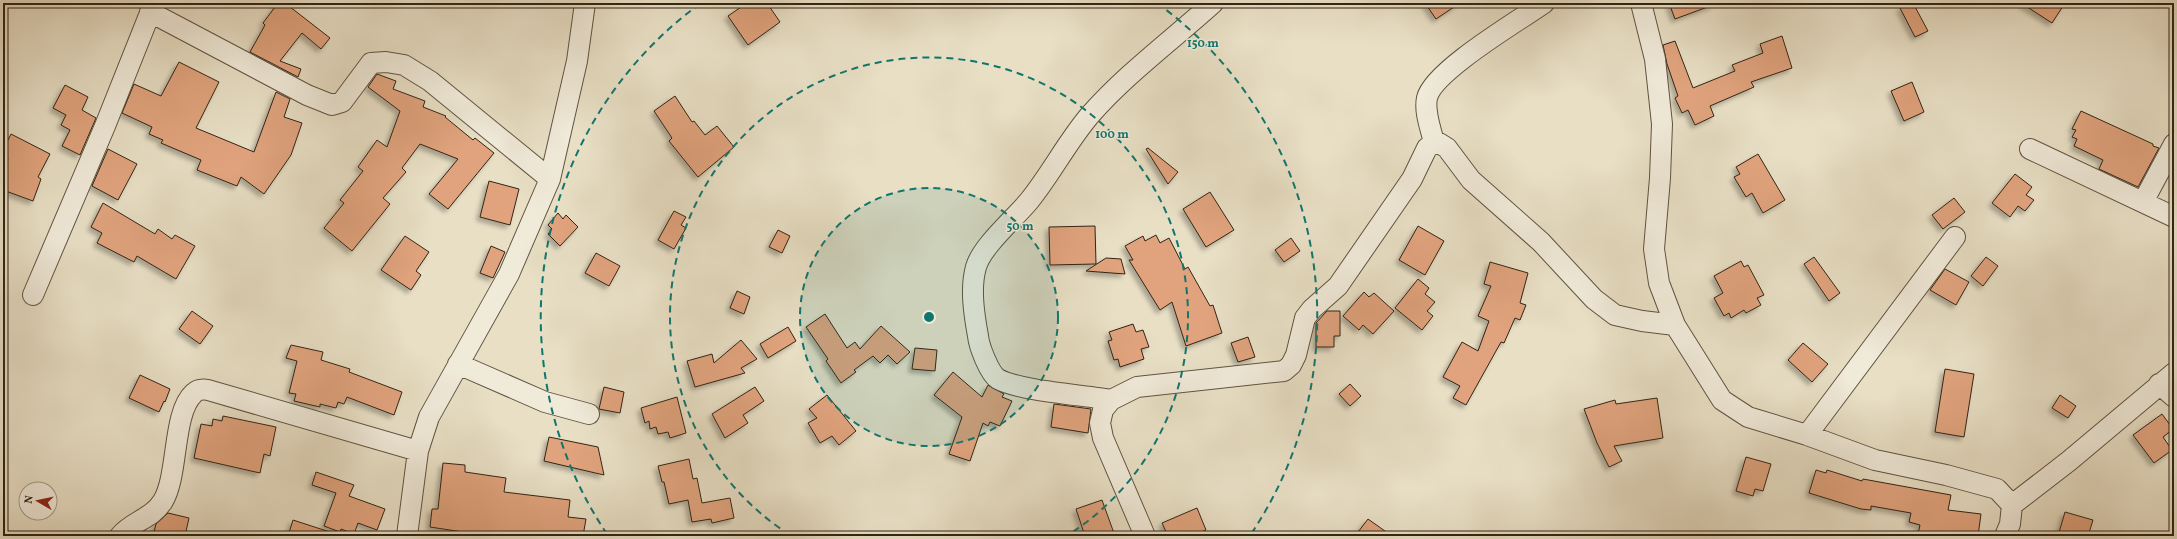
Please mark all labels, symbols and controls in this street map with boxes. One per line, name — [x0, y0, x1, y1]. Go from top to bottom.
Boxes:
text: 150 m — [1187, 36, 1219, 52]
text: 100 m — [1095, 127, 1129, 143]
text: 50 m — [1006, 219, 1034, 235]
centre of rings — [922, 310, 936, 324]
north arrow — [18, 481, 58, 521]
text: N — [22, 495, 38, 505]

